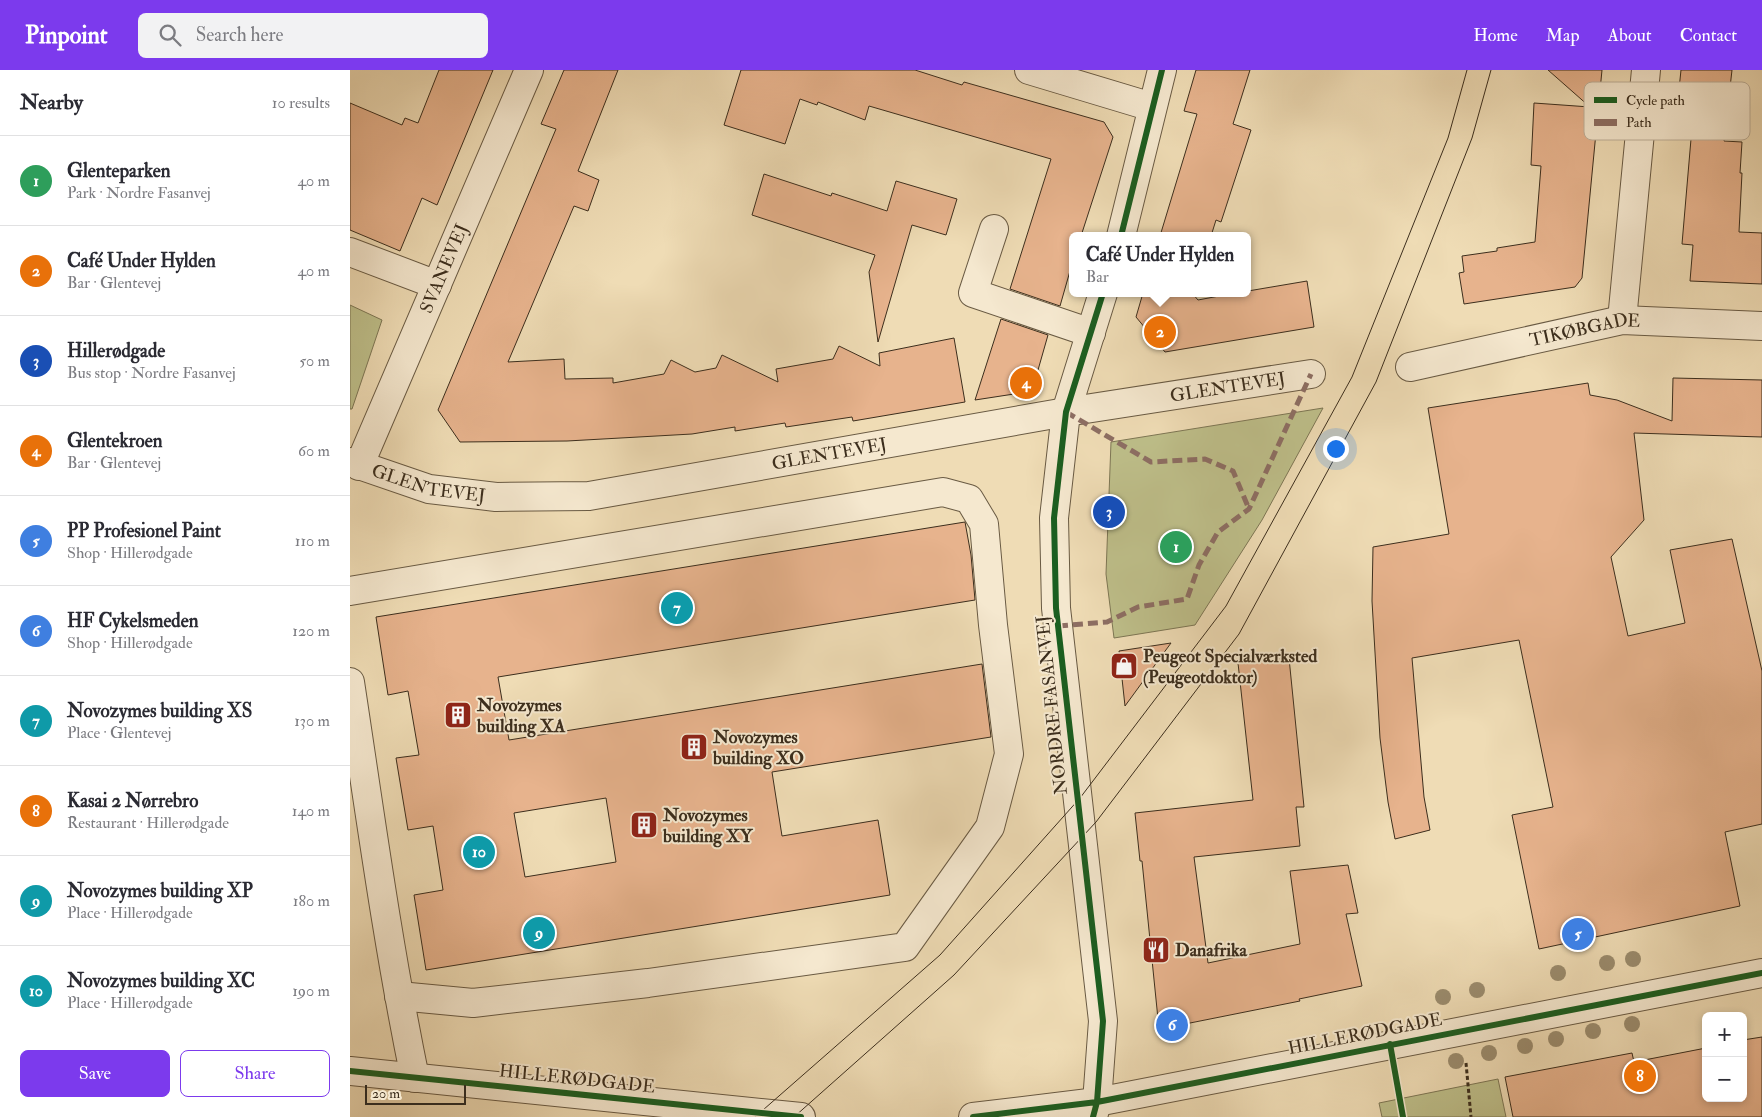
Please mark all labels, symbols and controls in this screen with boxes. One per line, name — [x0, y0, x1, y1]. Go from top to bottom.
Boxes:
search box — [138, 13, 488, 58]
text: Pinpoint — [25, 20, 108, 51]
icon: search — [156, 21, 184, 49]
text: Search here — [196, 23, 283, 47]
text: Home — [1473, 24, 1518, 47]
text: Map — [1546, 24, 1580, 47]
text: About — [1608, 24, 1652, 47]
text: Contact — [1680, 24, 1737, 47]
legend — [1584, 82, 1750, 140]
text: Nearby — [20, 89, 83, 116]
text: Cycle path — [1626, 92, 1686, 110]
text: 10 results — [272, 93, 330, 113]
text: Path — [1626, 114, 1652, 131]
text: Glenteparken — [67, 159, 170, 183]
text: 1 — [33, 171, 39, 191]
text: 40 m — [297, 171, 330, 191]
text: Park · Nordre Fasanvej — [67, 183, 211, 203]
street label: SVANEVEJ — [414, 220, 473, 317]
popup — [1069, 232, 1251, 297]
text: Café Under Hylden — [1086, 243, 1234, 267]
text: Café Under Hylden — [67, 249, 216, 273]
text: 2 — [32, 261, 40, 281]
text: 40 m — [297, 261, 330, 281]
text: Bar — [1086, 267, 1109, 287]
text: Bar · Glentevej — [67, 273, 161, 293]
street label: TIKØBGADE — [1527, 308, 1641, 352]
pin: 2 — [1144, 313, 1176, 351]
text: Hillerødgade — [67, 339, 165, 363]
text: 3 — [33, 351, 39, 371]
text: 50 m — [299, 351, 330, 371]
text: Bus stop · Nordre Fasanvej — [67, 363, 236, 383]
pin: 4 — [1010, 364, 1042, 402]
street label: GLENTEVEJ — [1168, 367, 1287, 407]
text: Glentekroen — [67, 429, 163, 453]
street label: GLENTEVEJ — [770, 432, 889, 475]
your location — [1323, 436, 1349, 462]
text: 4 — [32, 441, 40, 461]
text: 60 m — [298, 441, 330, 461]
text: Bar · Glentevej — [67, 453, 161, 473]
street label: GLENTEVEJ — [369, 459, 487, 507]
pin: 3 — [1093, 493, 1125, 531]
text: PP Profesionel Paint — [67, 519, 221, 543]
pin: 1 — [1160, 528, 1192, 566]
text: 5 — [32, 531, 40, 551]
text: 110 m — [295, 531, 330, 551]
text: Shop · Hillerødgade — [67, 543, 193, 563]
pin: 7 — [661, 589, 693, 627]
text: HF Cykelsmeden — [67, 609, 198, 633]
street label: NORDRE FASANVEJ — [1031, 614, 1073, 796]
text: 6 — [32, 621, 40, 641]
text: 120 m — [292, 621, 330, 641]
text: Shop · Hillerødgade — [67, 633, 193, 653]
place label: Peugeot Specialværksted (Peugeotdoktor) — [1143, 645, 1317, 689]
shop icon: Peugeot Specialværksted (Peugeotdoktor) — [1109, 651, 1139, 681]
place label: Novozymes building XA — [476, 694, 566, 738]
text: Novozymes building XS — [67, 699, 252, 723]
building icon: Novozymes building XA — [443, 700, 473, 730]
text: 7 — [32, 711, 40, 731]
text: 130 m — [294, 711, 330, 731]
text: Place · Glentevej — [67, 723, 171, 743]
place label: Novozymes building XO — [712, 726, 804, 770]
building icon: Novozymes building XO — [679, 732, 709, 762]
text: Kasai 2 Nørrebro — [67, 789, 198, 813]
text: 8 — [32, 801, 40, 821]
text: 140 m — [292, 801, 330, 821]
place label: Novozymes building XY — [662, 804, 753, 848]
building icon: Novozymes building XY — [629, 810, 659, 840]
text: Restaurant · Hillerødgade — [67, 813, 229, 833]
pin: 10 — [463, 833, 495, 871]
text: Novozymes building XP — [67, 879, 253, 903]
text: 9 — [32, 891, 40, 911]
text: 180 m — [293, 891, 330, 911]
text: Place · Hillerødgade — [67, 903, 193, 923]
pin: 9 — [523, 914, 555, 952]
pin: 5 — [1562, 915, 1594, 953]
restaurant icon: Danafrika — [1141, 935, 1171, 965]
place label: Danafrika — [1175, 939, 1248, 962]
text: Novozymes building XC — [67, 969, 255, 993]
text: 10 — [29, 981, 43, 1001]
text: 190 m — [292, 981, 330, 1001]
text: Place · Hillerødgade — [67, 993, 193, 1013]
pin: 6 — [1156, 1006, 1188, 1044]
street label: HILLERØDGADE — [1286, 1008, 1444, 1060]
map controls — [1702, 1012, 1747, 1102]
button: + — [1702, 1012, 1747, 1057]
button: Save — [20, 1050, 170, 1097]
button: Share — [180, 1050, 330, 1097]
pin: 8 — [1624, 1057, 1656, 1095]
button: − — [1702, 1057, 1747, 1102]
street label: HILLERØDGADE — [498, 1059, 656, 1099]
scale bar — [365, 1082, 466, 1105]
text: 20 m — [372, 1085, 400, 1102]

